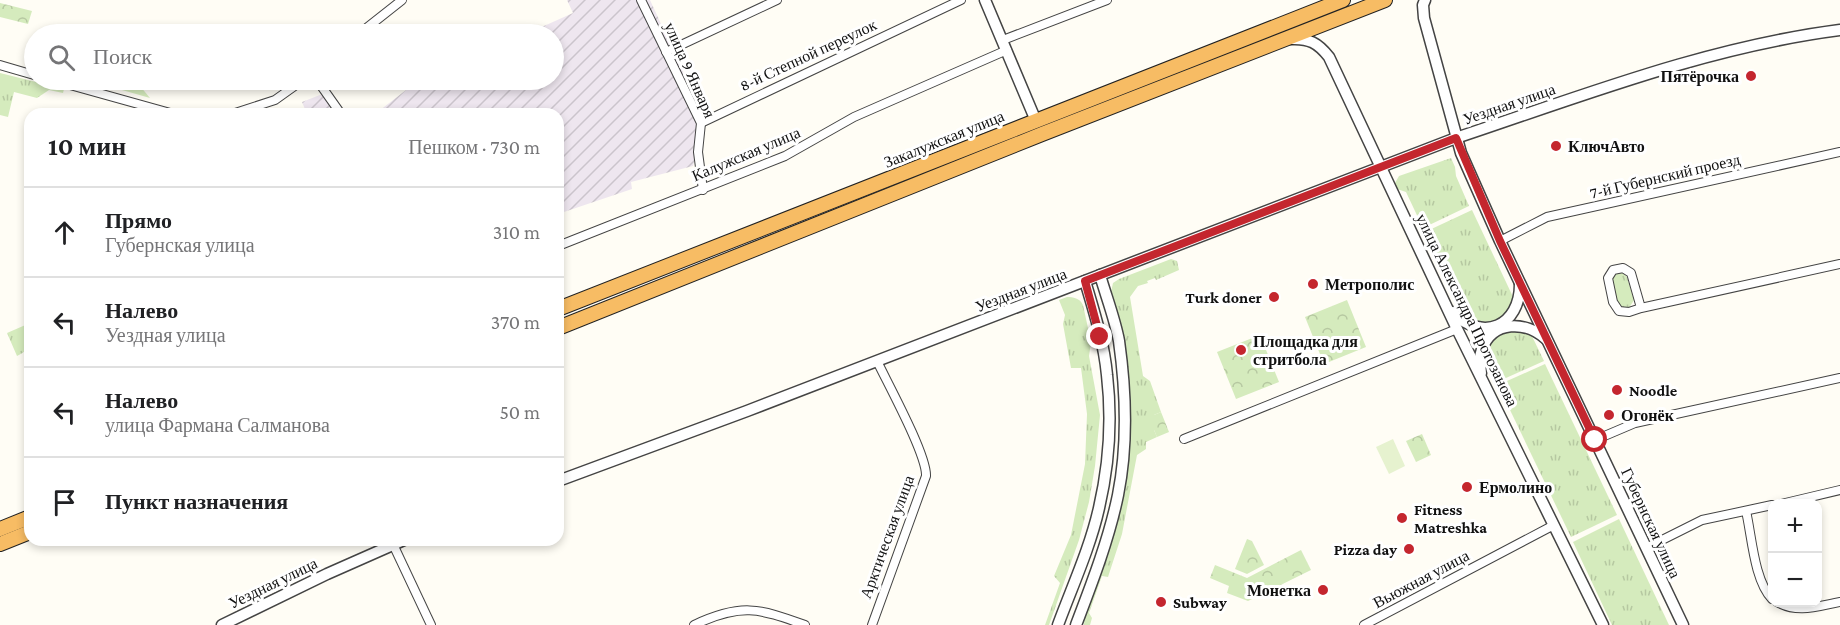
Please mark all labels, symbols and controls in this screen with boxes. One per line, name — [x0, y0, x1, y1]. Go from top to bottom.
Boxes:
street label: 8-й Степной переулок — [737, 16, 880, 95]
street label: улица 9 Января — [660, 20, 719, 121]
search box — [24, 24, 564, 90]
icon: search — [45, 41, 78, 74]
text: Поиск — [93, 44, 152, 69]
place label: Пятёрочка — [1660, 68, 1739, 86]
marker: Пятёрочка — [1744, 69, 1758, 83]
street label: Уездная улица — [1461, 80, 1558, 129]
street label: Закалужская улица — [881, 107, 1007, 172]
street label: Калужская улица — [689, 124, 803, 185]
text: 10 мин — [48, 132, 126, 161]
text: Пешком · 730 m — [408, 136, 540, 158]
place label: КлючАвто — [1568, 138, 1645, 155]
marker: КлючАвто — [1549, 139, 1563, 153]
street label: 7-й Губернский проезд — [1588, 150, 1742, 203]
text: Прямо — [105, 208, 172, 233]
street label: улица Александра Протозанова — [1412, 211, 1521, 410]
icon: ahead — [48, 216, 81, 249]
text: 310 m — [493, 221, 540, 243]
text: Губернская улица — [105, 234, 255, 256]
street label: Уездная улица — [973, 265, 1069, 316]
place label: Метрополис — [1325, 276, 1414, 294]
marker: Метрополис — [1306, 277, 1320, 291]
place label: Turk doner — [1185, 289, 1263, 306]
marker: Turk doner — [1267, 290, 1281, 304]
text: Налево — [105, 298, 178, 323]
icon: left — [48, 306, 81, 339]
text: 370 m — [491, 311, 540, 333]
route end — [1086, 323, 1112, 349]
text: Уездная улица — [105, 324, 226, 346]
place label: Площадка для стритбола — [1253, 333, 1358, 369]
marker: Площадка для стритбола — [1234, 343, 1248, 357]
place label: Noodle — [1629, 382, 1678, 399]
marker: Noodle — [1610, 383, 1624, 397]
text: Налево — [105, 388, 178, 413]
icon: left — [48, 396, 81, 429]
text: 50 m — [499, 401, 540, 423]
place label: Огонёк — [1621, 407, 1675, 424]
marker: Огонёк — [1602, 408, 1616, 422]
text: улица Фармана Салманова — [105, 414, 330, 436]
route start — [1581, 426, 1607, 452]
street label: Губернская улица — [1617, 465, 1684, 581]
street label: Арктическая улица — [857, 473, 918, 601]
place label: Ермолино — [1479, 479, 1552, 497]
marker: Ермолино — [1460, 480, 1474, 494]
icon: arrive — [48, 486, 81, 519]
text: Пункт назначения — [105, 489, 288, 514]
map controls — [1768, 499, 1822, 607]
button: + — [1768, 499, 1822, 553]
place label: Fitness Matreshka — [1414, 501, 1487, 536]
marker: Fitness Matreshka — [1395, 511, 1409, 525]
place label: Pizza day — [1334, 541, 1397, 558]
marker: Pizza day — [1402, 542, 1416, 556]
street label: Вьюжная улица — [1370, 547, 1472, 612]
button: − — [1768, 553, 1822, 607]
street label: Уездная улица — [226, 554, 320, 613]
place label: Монетка — [1247, 582, 1311, 599]
marker: Монетка — [1316, 583, 1330, 597]
place label: Subway — [1173, 594, 1227, 611]
marker: Subway — [1154, 595, 1168, 609]

